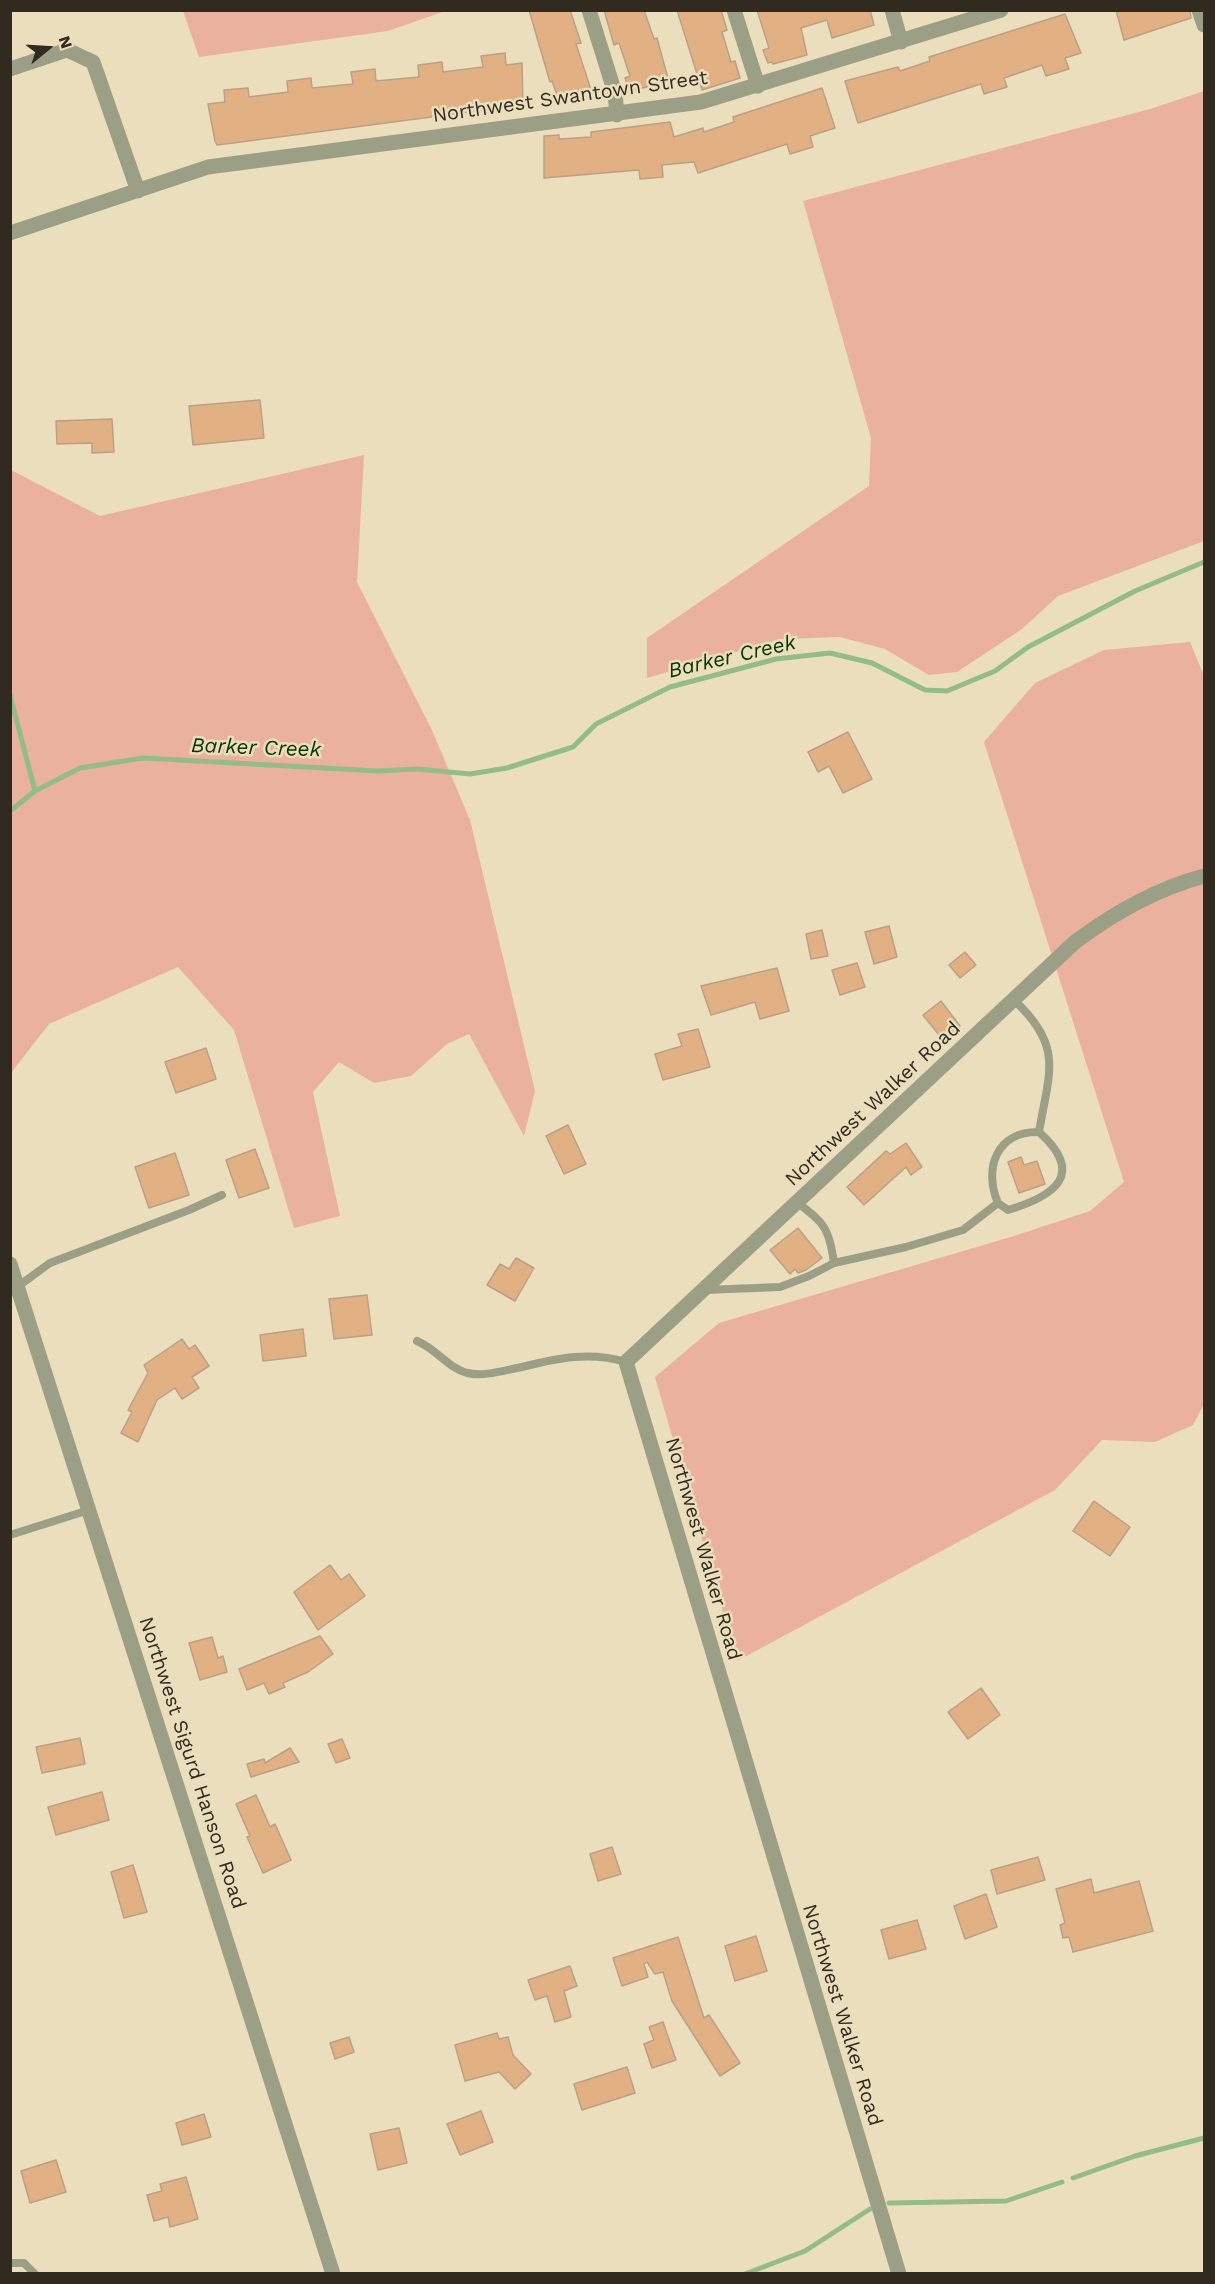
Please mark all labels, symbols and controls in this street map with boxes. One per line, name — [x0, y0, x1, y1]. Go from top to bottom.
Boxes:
north arrow — [18, 18, 78, 78]
text: N — [55, 34, 76, 51]
street label: Northwest Swantown Street — [431, 66, 709, 128]
water label: Barker Creek — [666, 630, 798, 684]
water label: Barker Creek — [191, 733, 321, 763]
street label: Northwest Walker Road — [781, 1017, 965, 1191]
street label: Northwest Walker Road — [660, 1435, 746, 1663]
street label: Northwest Sigurd Hanson Road — [133, 1614, 251, 1912]
street label: Northwest Walker Road — [797, 1901, 887, 2129]

